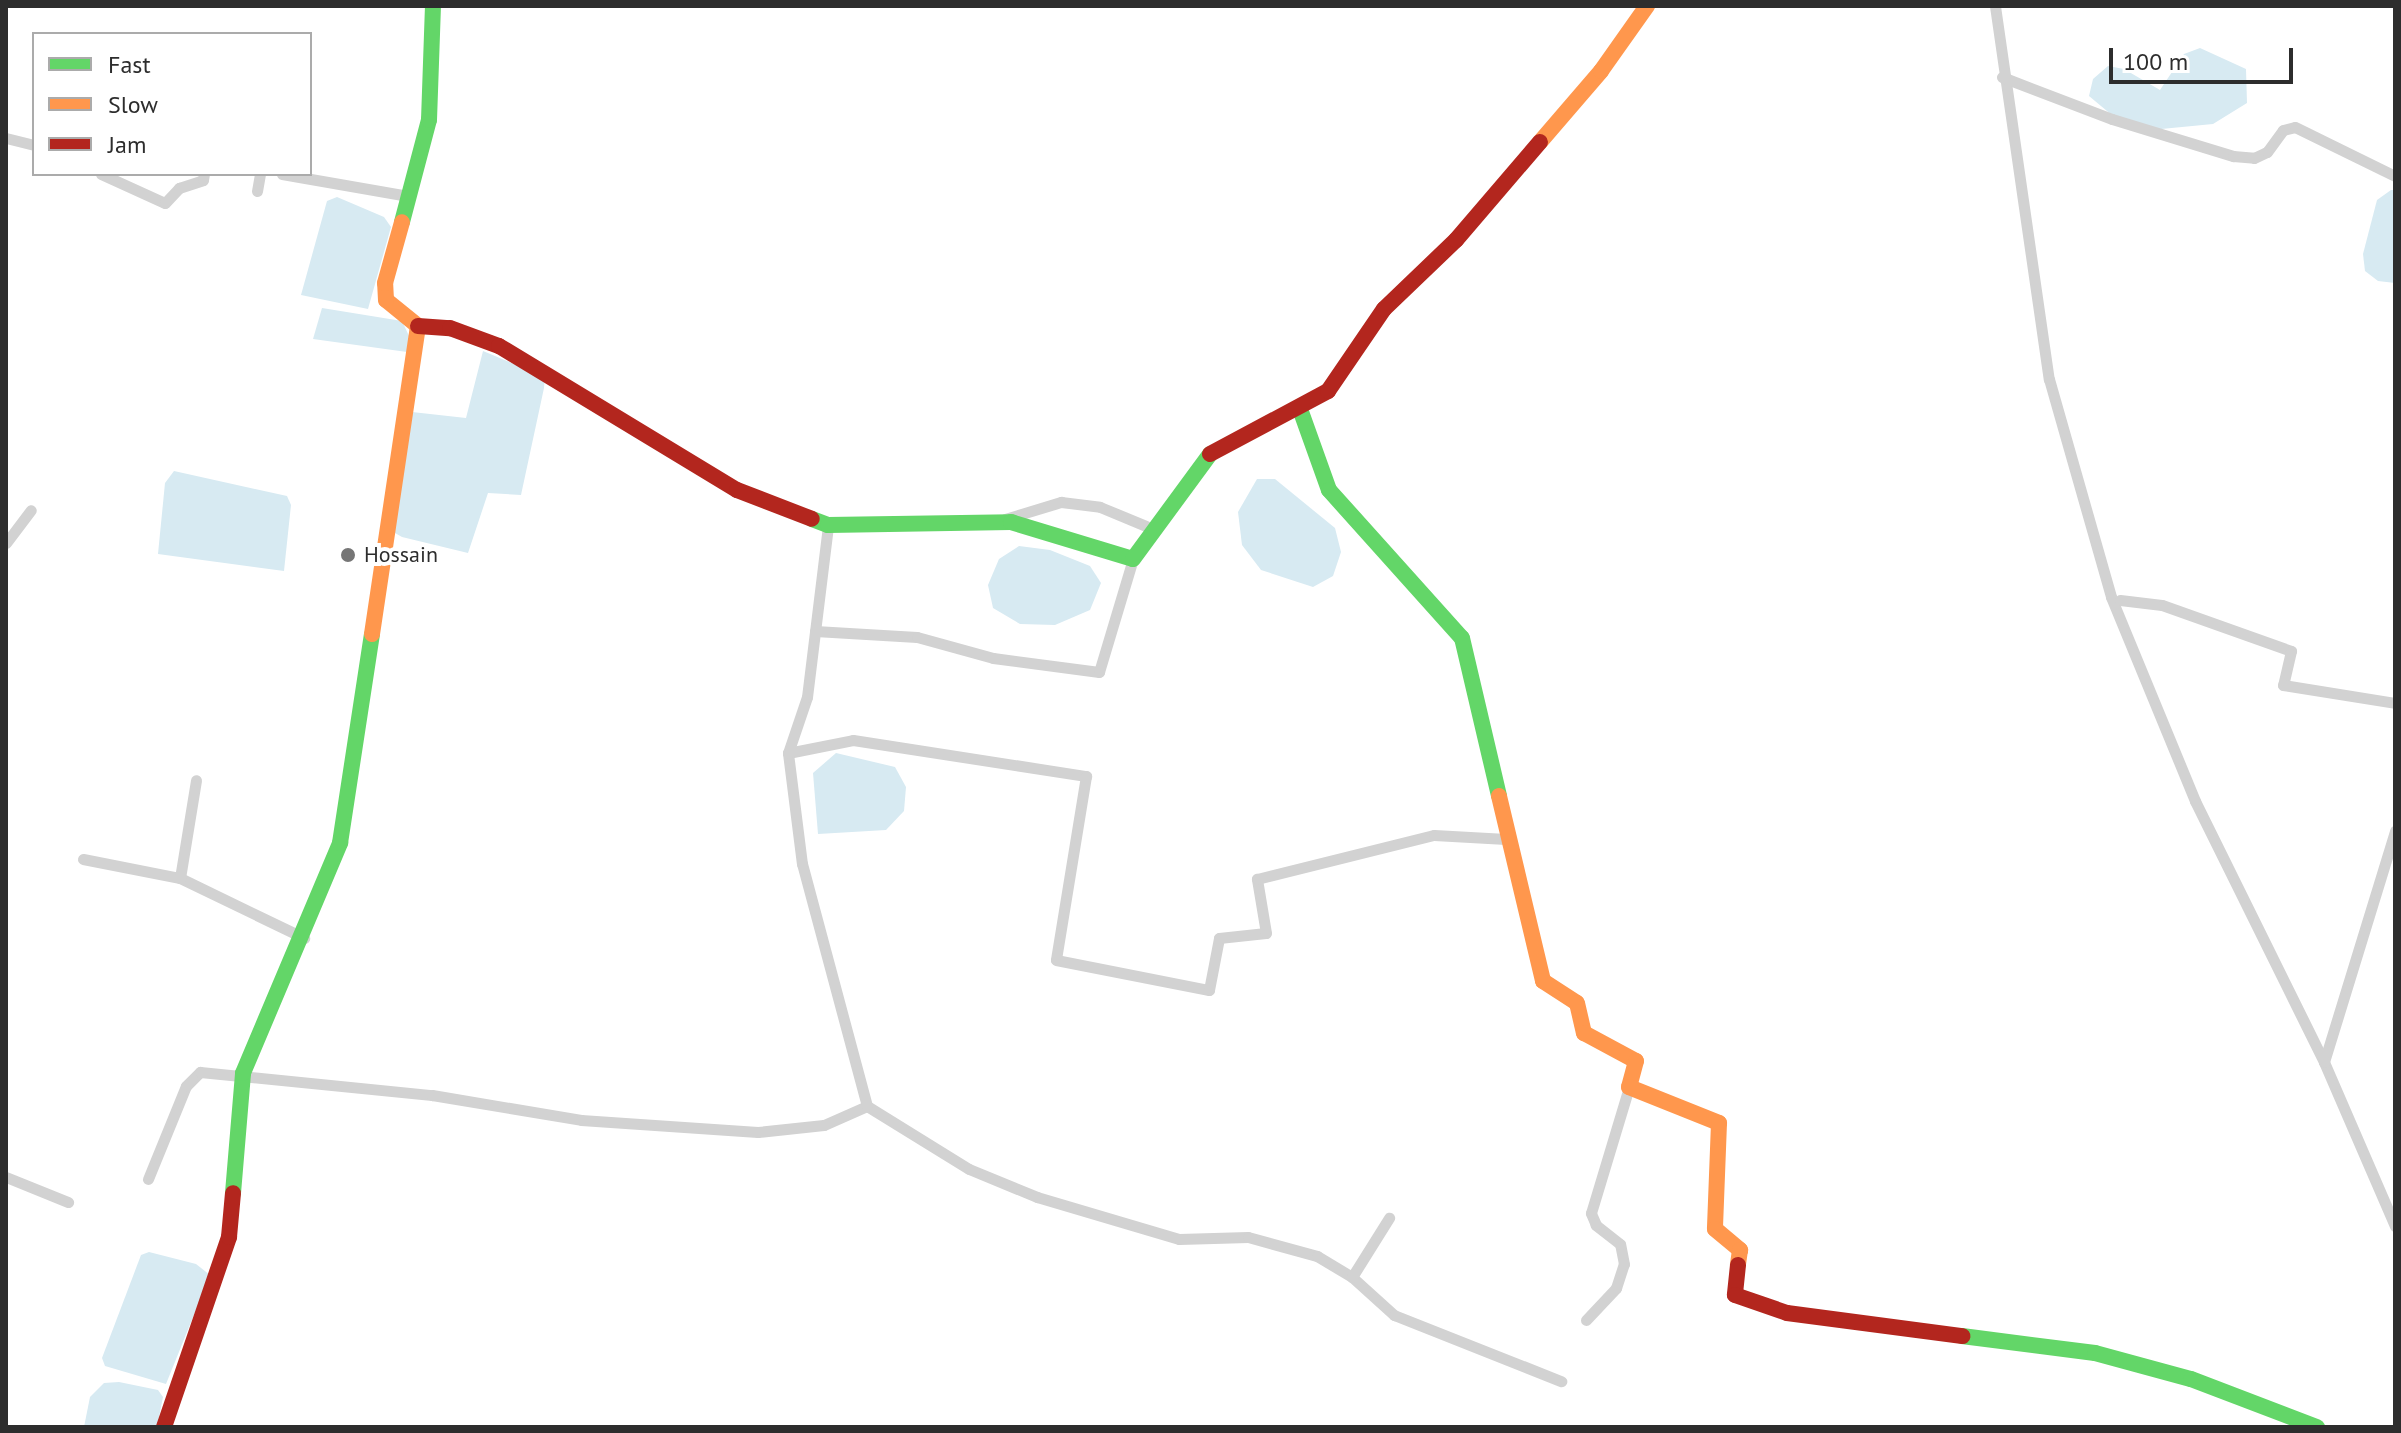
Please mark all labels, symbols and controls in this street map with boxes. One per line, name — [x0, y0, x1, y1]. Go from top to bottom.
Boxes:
legend — [32, 32, 312, 176]
scale bar — [2113, 32, 2297, 82]
text: 100 m — [2123, 46, 2188, 77]
text: Fast — [108, 49, 151, 80]
text: Slow — [108, 89, 158, 120]
text: Jam — [108, 129, 146, 160]
place label: Hossain — [364, 542, 438, 568]
marker: Hossain — [339, 546, 357, 564]

